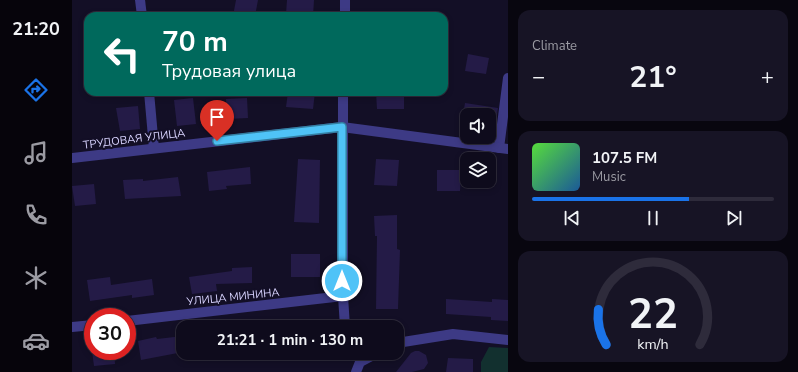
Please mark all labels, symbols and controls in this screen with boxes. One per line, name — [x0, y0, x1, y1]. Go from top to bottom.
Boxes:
text: 21:20 — [12, 17, 60, 41]
text: 70 m — [162, 23, 228, 61]
icon: left — [96, 28, 148, 80]
text: Climate — [532, 37, 577, 55]
text: 21° — [629, 57, 677, 98]
text: Трудовая улица — [162, 59, 296, 83]
text: − — [532, 62, 545, 92]
text: + — [761, 62, 774, 92]
icon: directions — [22, 76, 50, 104]
pin — [200, 100, 234, 141]
icon: arrive — [206, 106, 228, 128]
map controls — [460, 108, 496, 188]
button: sound — [460, 108, 496, 144]
street label: ТРУДОВАЯ УЛИЦА — [82, 125, 186, 153]
icon: music — [22, 139, 50, 167]
text: 107.5 FM — [592, 148, 657, 168]
button: layers — [460, 152, 496, 188]
text: Music — [592, 168, 626, 186]
icon: phone — [22, 201, 50, 229]
icon: previous — [561, 207, 583, 229]
icon: pause — [642, 207, 664, 229]
icon: next — [723, 207, 745, 229]
position arrow — [321, 260, 363, 302]
icon: climate — [22, 264, 50, 292]
street label: УЛИЦА МИНИНА — [185, 285, 280, 309]
text: 22 — [628, 285, 678, 342]
speed limit sign: 30 — [84, 308, 136, 360]
icon: car — [22, 327, 50, 355]
text: 21:21 · 1 min · 130 m — [217, 330, 363, 350]
text: km/h — [637, 334, 669, 353]

